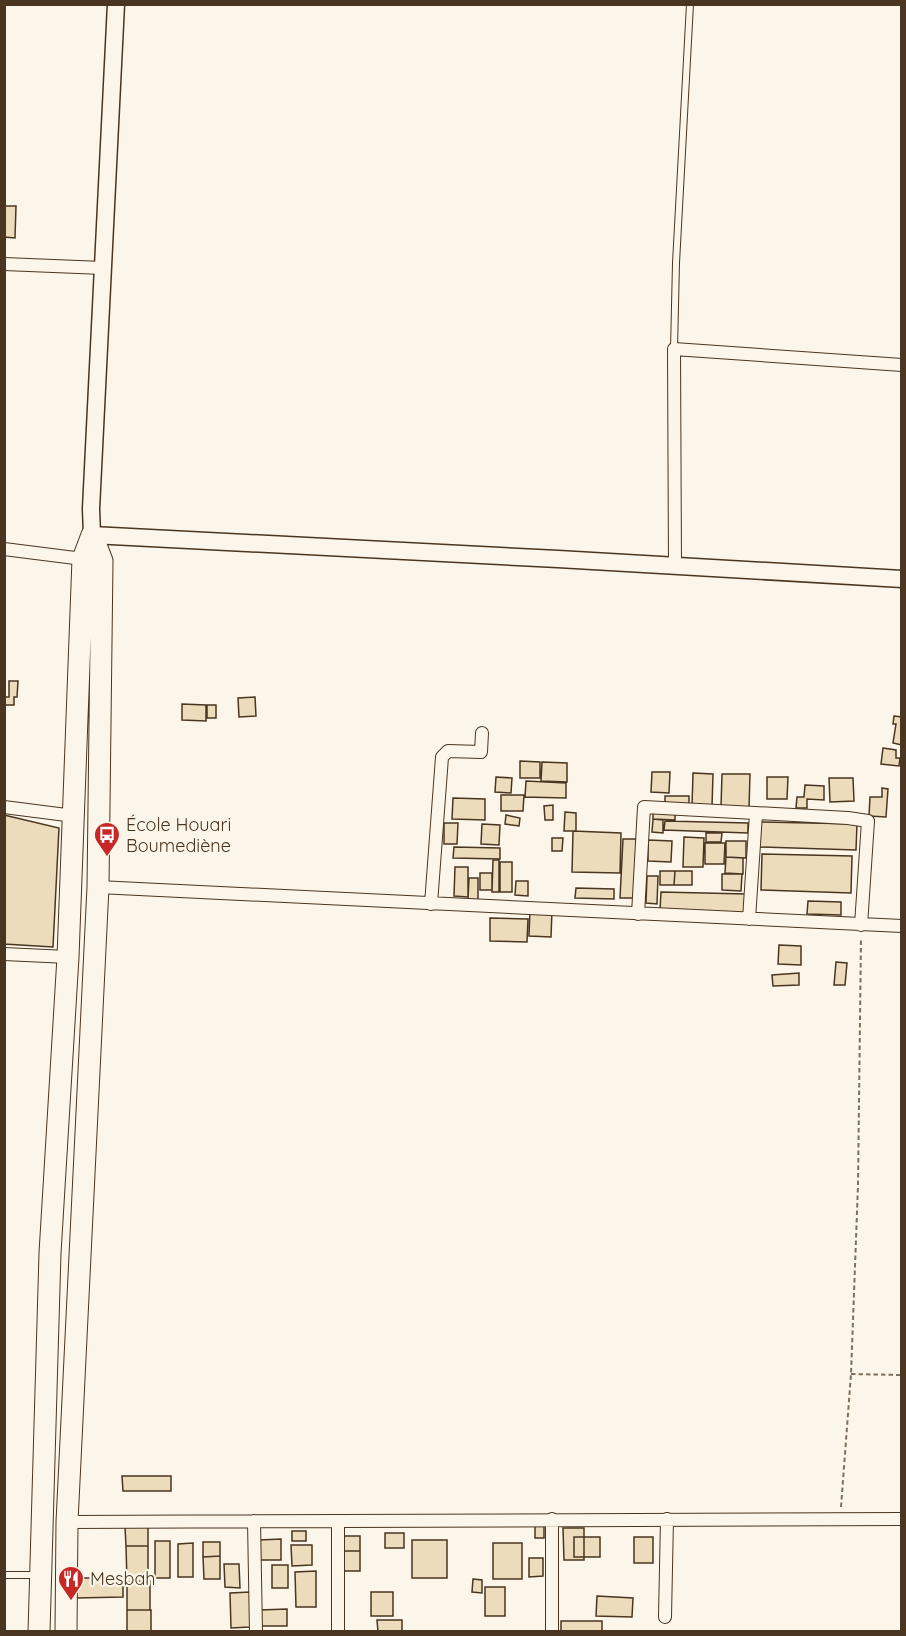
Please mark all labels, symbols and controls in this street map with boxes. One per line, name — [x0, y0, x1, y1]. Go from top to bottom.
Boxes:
place label: École Houari Boumediène — [126, 813, 231, 857]
bus stop icon: École Houari Boumediène — [92, 820, 122, 858]
restaurant icon: Mesbah — [56, 1564, 86, 1602]
place label: Mesbah — [90, 1567, 156, 1590]

